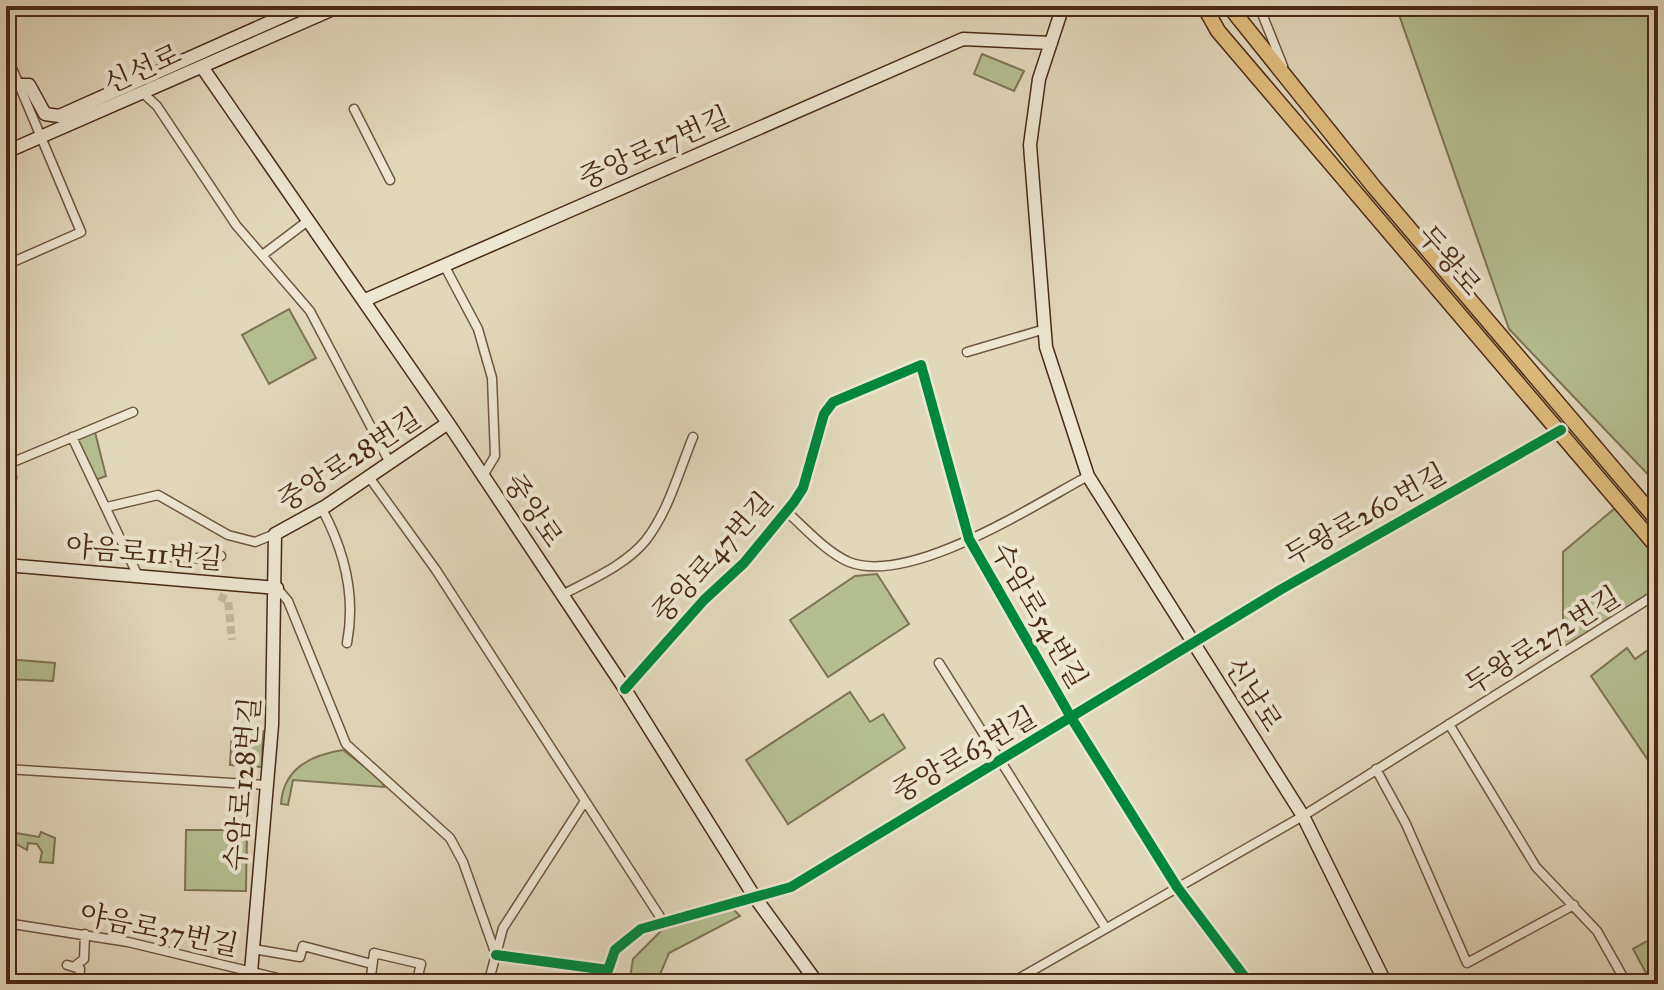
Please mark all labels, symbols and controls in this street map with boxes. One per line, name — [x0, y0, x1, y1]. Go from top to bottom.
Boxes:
street label: 신선로 — [98, 36, 186, 101]
street label: 중앙로17번길 — [573, 99, 735, 196]
street label: 두왕로 — [1410, 218, 1489, 303]
street label: 중앙로28번길 — [271, 400, 428, 519]
street label: 두왕로260번길 — [1278, 456, 1452, 573]
street label: 중앙로 — [496, 467, 571, 554]
street label: 중앙로47번길 — [644, 484, 780, 630]
street label: 야음로11번길 — [64, 528, 224, 577]
street label: 수암로54번길 — [984, 536, 1096, 695]
street label: 두왕로272번길 — [1458, 579, 1627, 702]
street label: 신남로 — [1217, 651, 1290, 738]
street label: 수암로128번길 — [217, 695, 268, 873]
street label: 중앙로63번길 — [886, 699, 1043, 810]
street label: 야음로37번길 — [76, 896, 241, 963]

